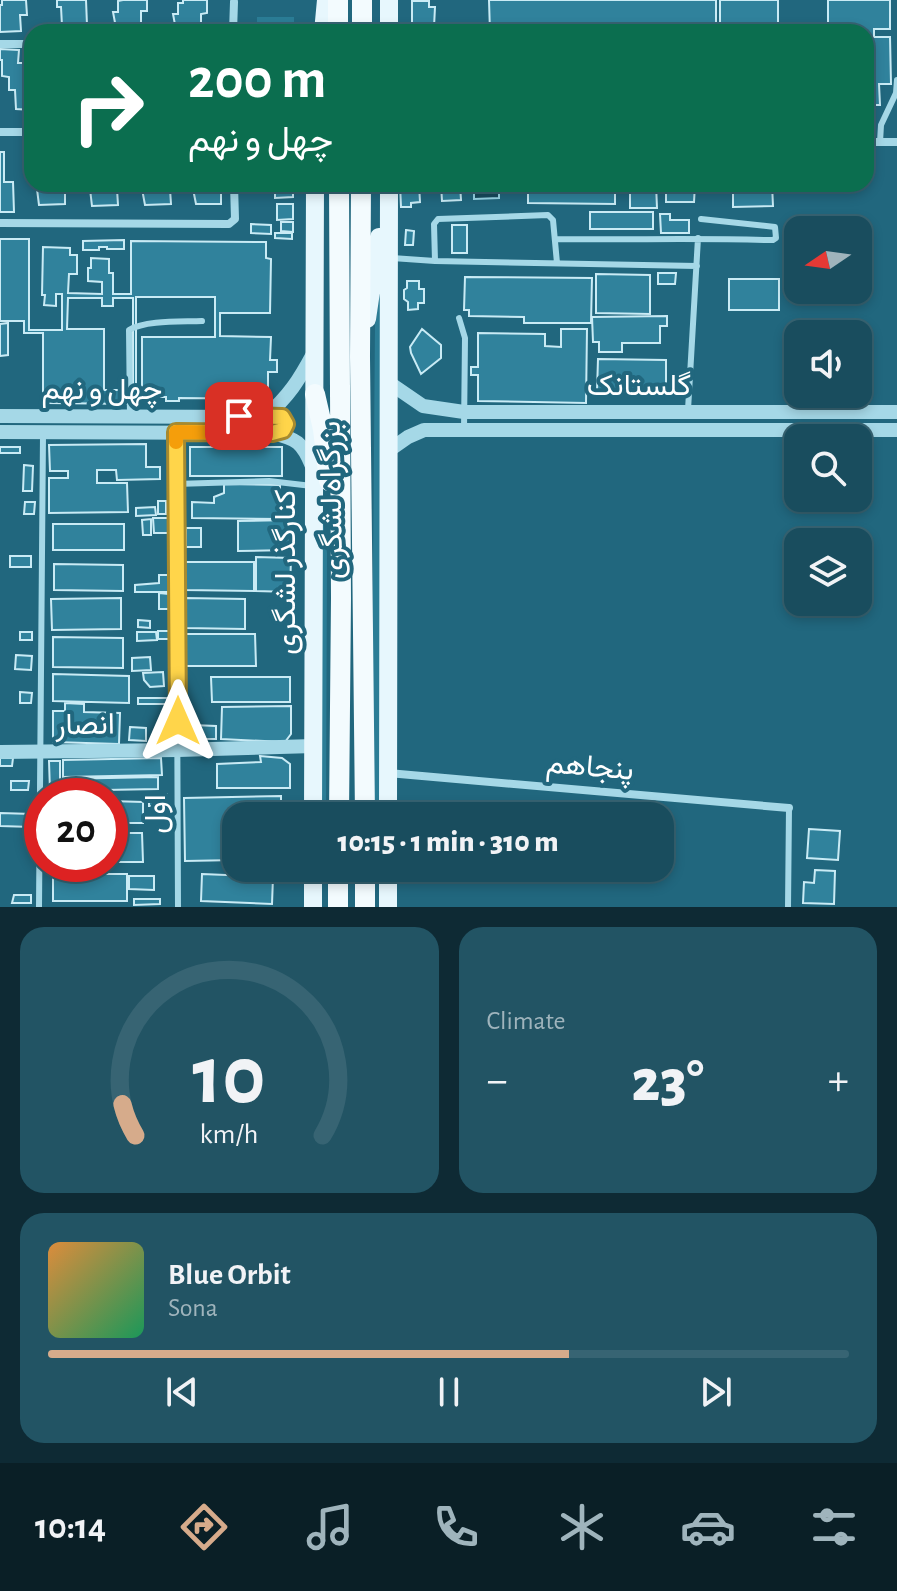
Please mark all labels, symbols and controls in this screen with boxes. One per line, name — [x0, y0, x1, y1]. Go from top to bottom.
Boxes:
text: 200 m — [188, 52, 326, 108]
icon: right — [56, 56, 160, 160]
text: چهل و نهم — [188, 122, 333, 158]
north arrow — [784, 216, 872, 304]
map controls — [784, 216, 872, 616]
button: sound — [784, 320, 872, 408]
street label: گلستانک — [587, 371, 691, 401]
street label: چهل و نهم — [42, 375, 162, 409]
pin — [205, 382, 273, 450]
icon: arrive — [217, 394, 261, 438]
street label: بزرگراه لشگری — [316, 421, 350, 579]
button: search — [784, 424, 872, 512]
street label: کنارگذر لشگری — [271, 489, 303, 655]
button: layers — [784, 528, 872, 616]
position arrow — [136, 679, 220, 763]
street label: انصار — [54, 709, 115, 743]
street label: پنجاهم — [545, 748, 635, 790]
speed limit sign: 20 — [24, 778, 128, 882]
street label: اول — [141, 794, 173, 834]
text: 10:15 · 1 min · 310 m — [338, 827, 558, 857]
text: Climate — [487, 1008, 565, 1034]
text: 10 — [193, 1035, 266, 1119]
text: 23° — [631, 1052, 704, 1112]
text: − — [487, 1059, 508, 1103]
text: + — [828, 1059, 849, 1103]
text: km/h — [200, 1120, 259, 1149]
text: Blue Orbit — [168, 1260, 291, 1290]
text: Sona — [168, 1295, 218, 1321]
icon: previous — [160, 1370, 204, 1414]
icon: pause — [427, 1370, 471, 1414]
icon: next — [694, 1370, 738, 1414]
icon: directions — [176, 1499, 232, 1555]
icon: music — [302, 1499, 358, 1555]
icon: phone — [428, 1499, 484, 1555]
icon: climate — [554, 1499, 610, 1555]
icon: car — [680, 1499, 736, 1555]
icon: filters — [806, 1499, 862, 1555]
text: 10:14 — [35, 1509, 106, 1545]

